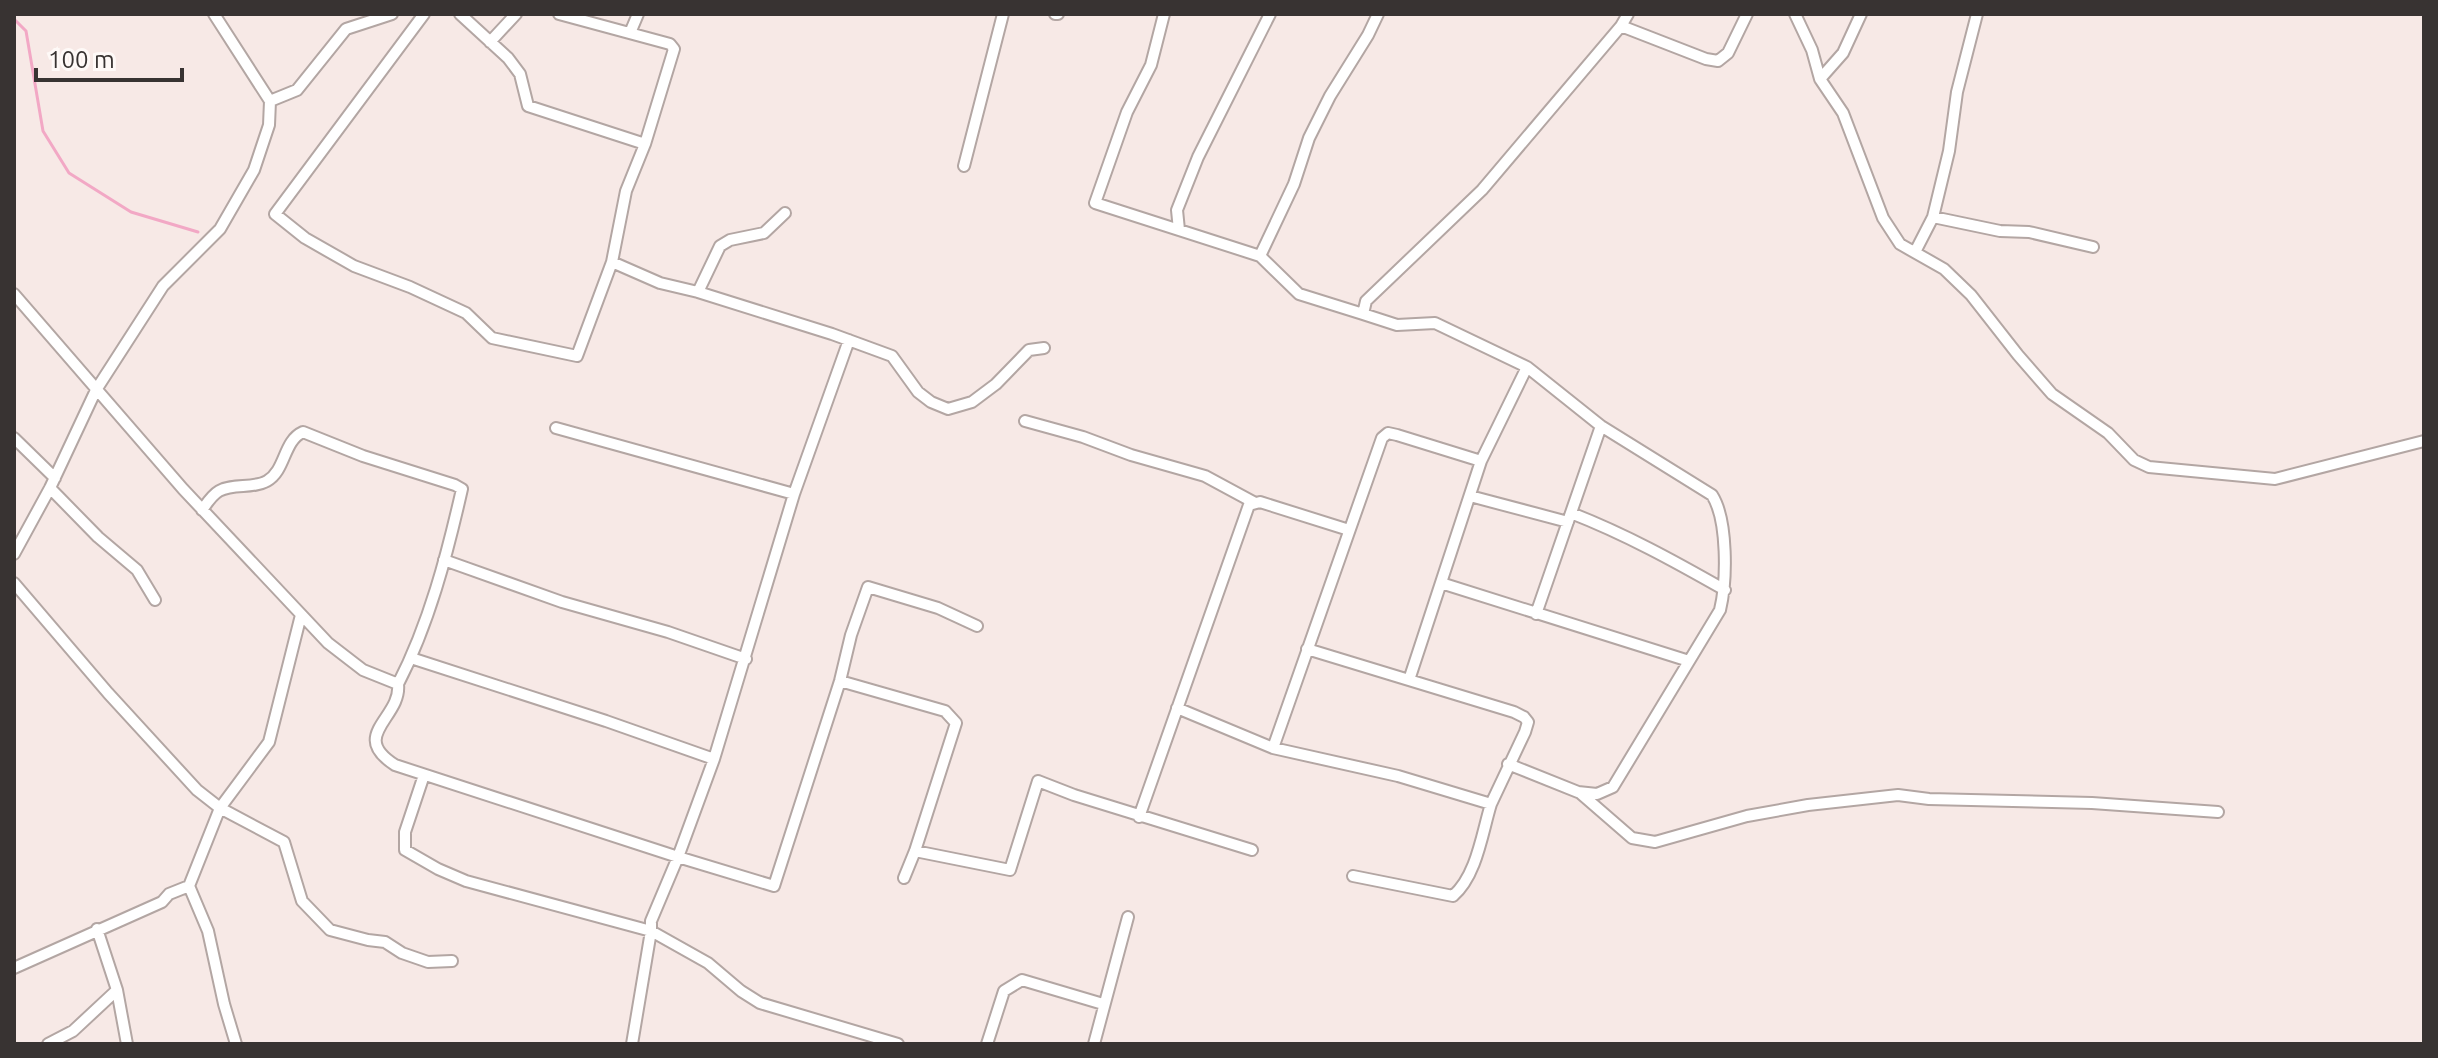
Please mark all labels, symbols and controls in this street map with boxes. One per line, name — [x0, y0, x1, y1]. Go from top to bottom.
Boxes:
scale bar — [36, 32, 182, 82]
text: 100 m — [48, 46, 115, 73]

